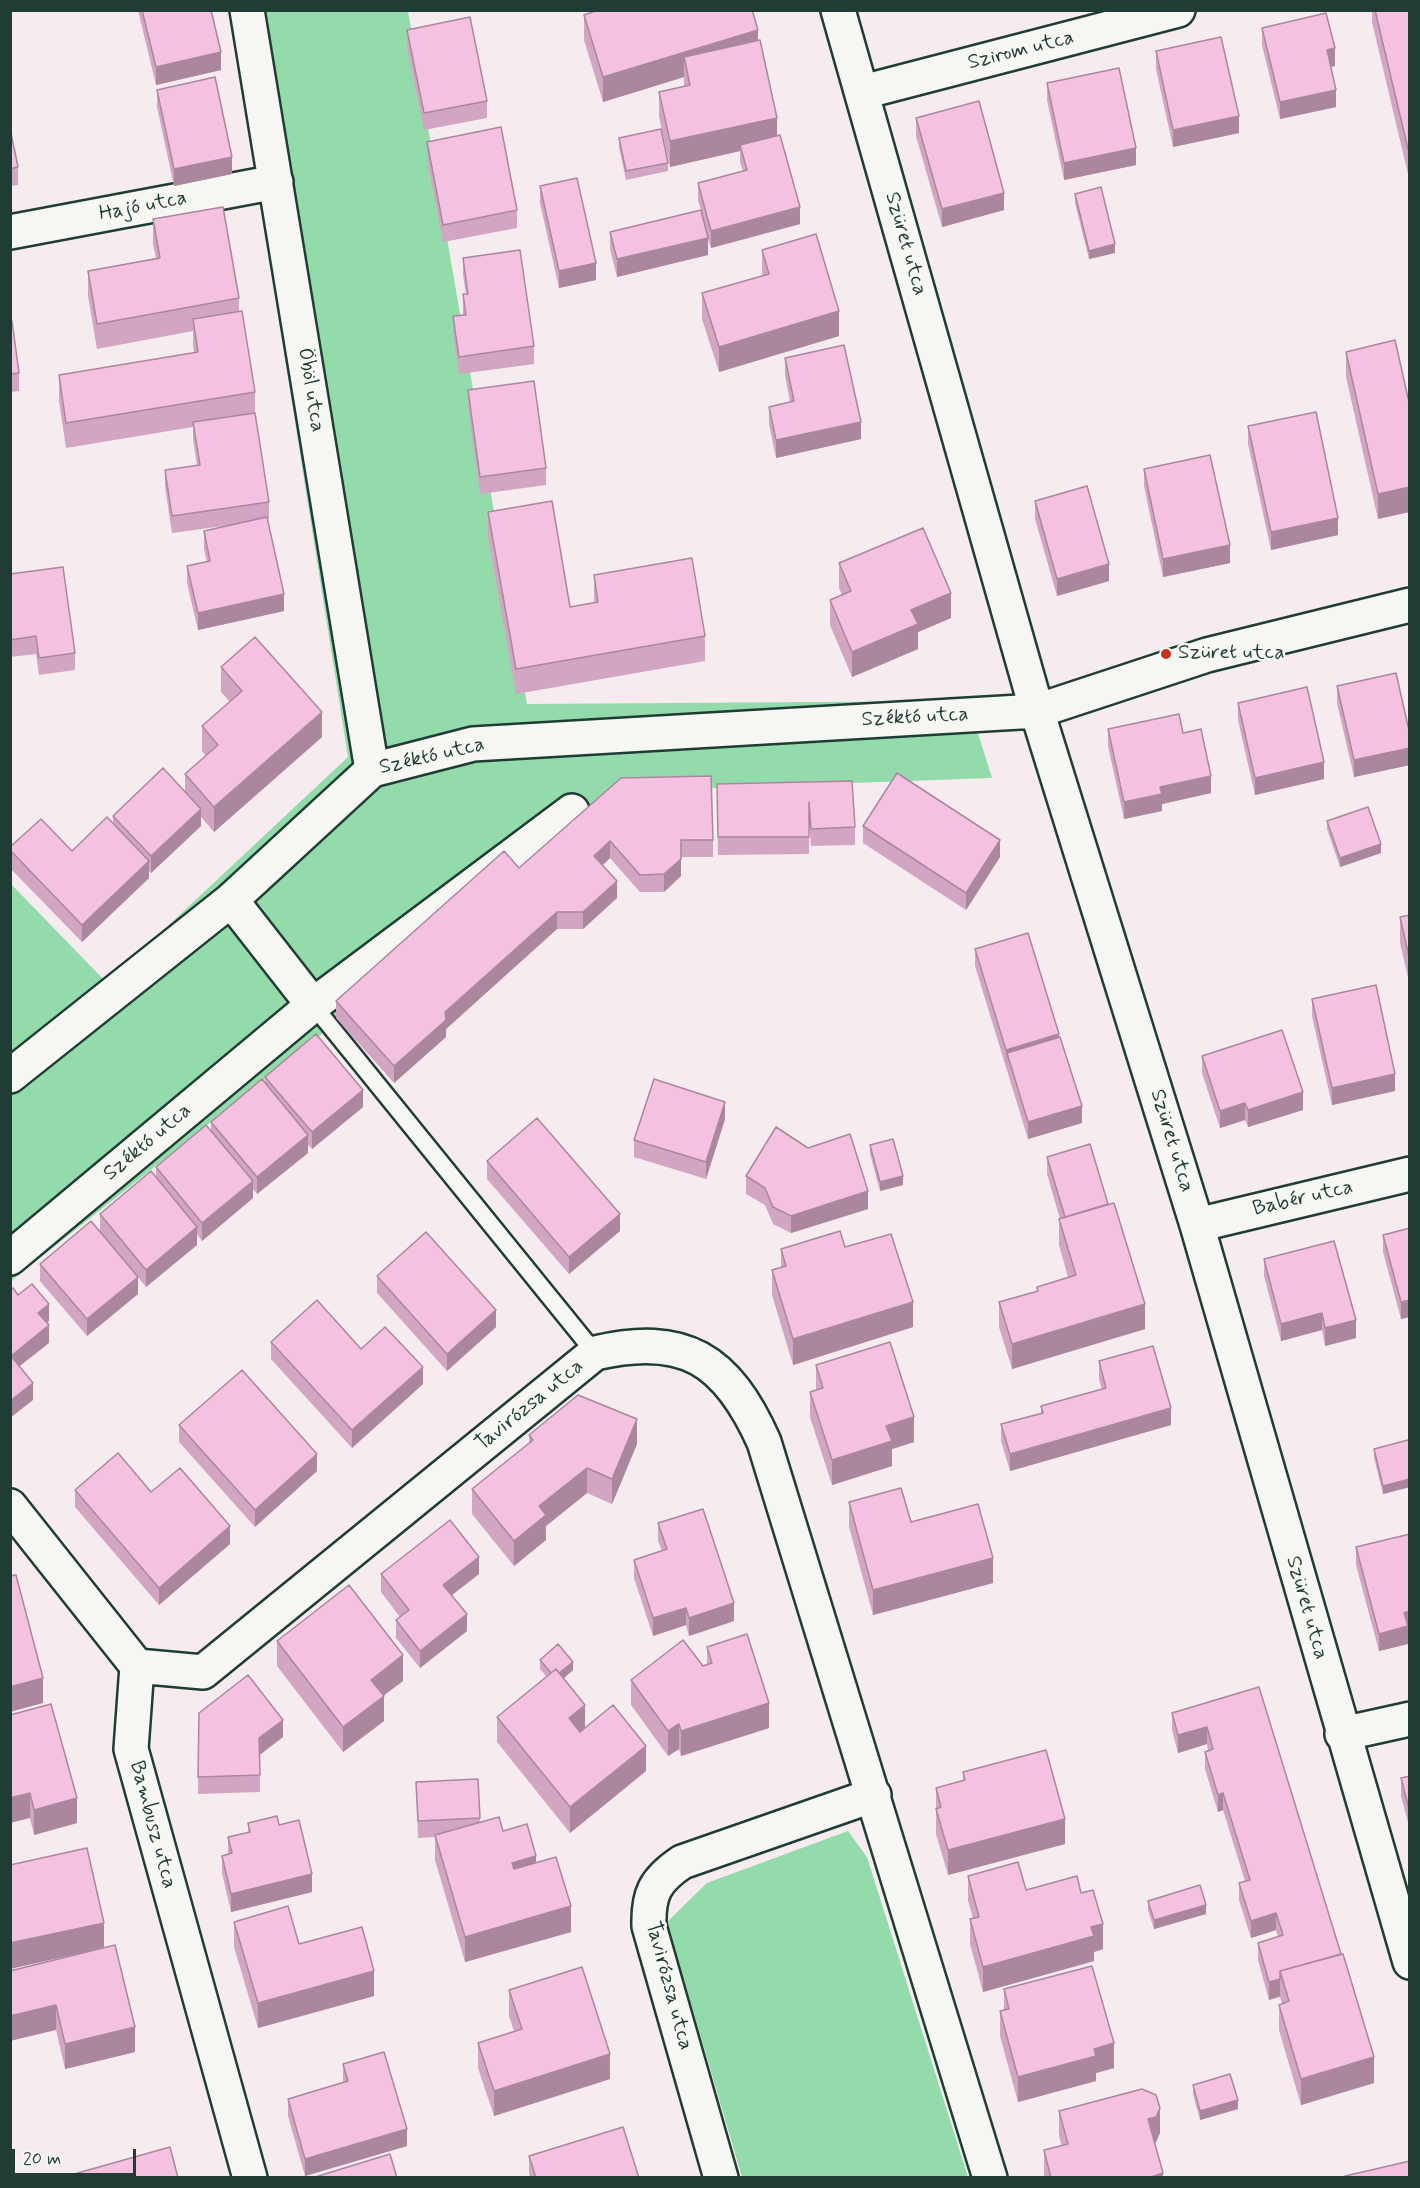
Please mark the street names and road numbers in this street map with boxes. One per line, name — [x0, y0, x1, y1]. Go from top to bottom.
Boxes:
street label: Szirom utca — [965, 26, 1077, 76]
street label: Hajó utca — [97, 186, 189, 228]
street label: Szüret utca — [878, 189, 932, 299]
street label: Öböl utca — [291, 346, 329, 434]
street label: Széktó utca — [861, 703, 969, 733]
street label: Széktó utca — [377, 733, 487, 781]
street label: Szüret utca — [1143, 1086, 1199, 1196]
street label: Széktó utca — [99, 1099, 197, 1187]
street label: Babér utca — [1250, 1175, 1356, 1223]
street label: Tavirózsa utca — [471, 1355, 589, 1457]
street label: Szüret utca — [1279, 1553, 1333, 1663]
street label: Bambusz utca — [123, 1758, 181, 1892]
street label: Tavirózsa utca — [639, 1919, 697, 2053]

